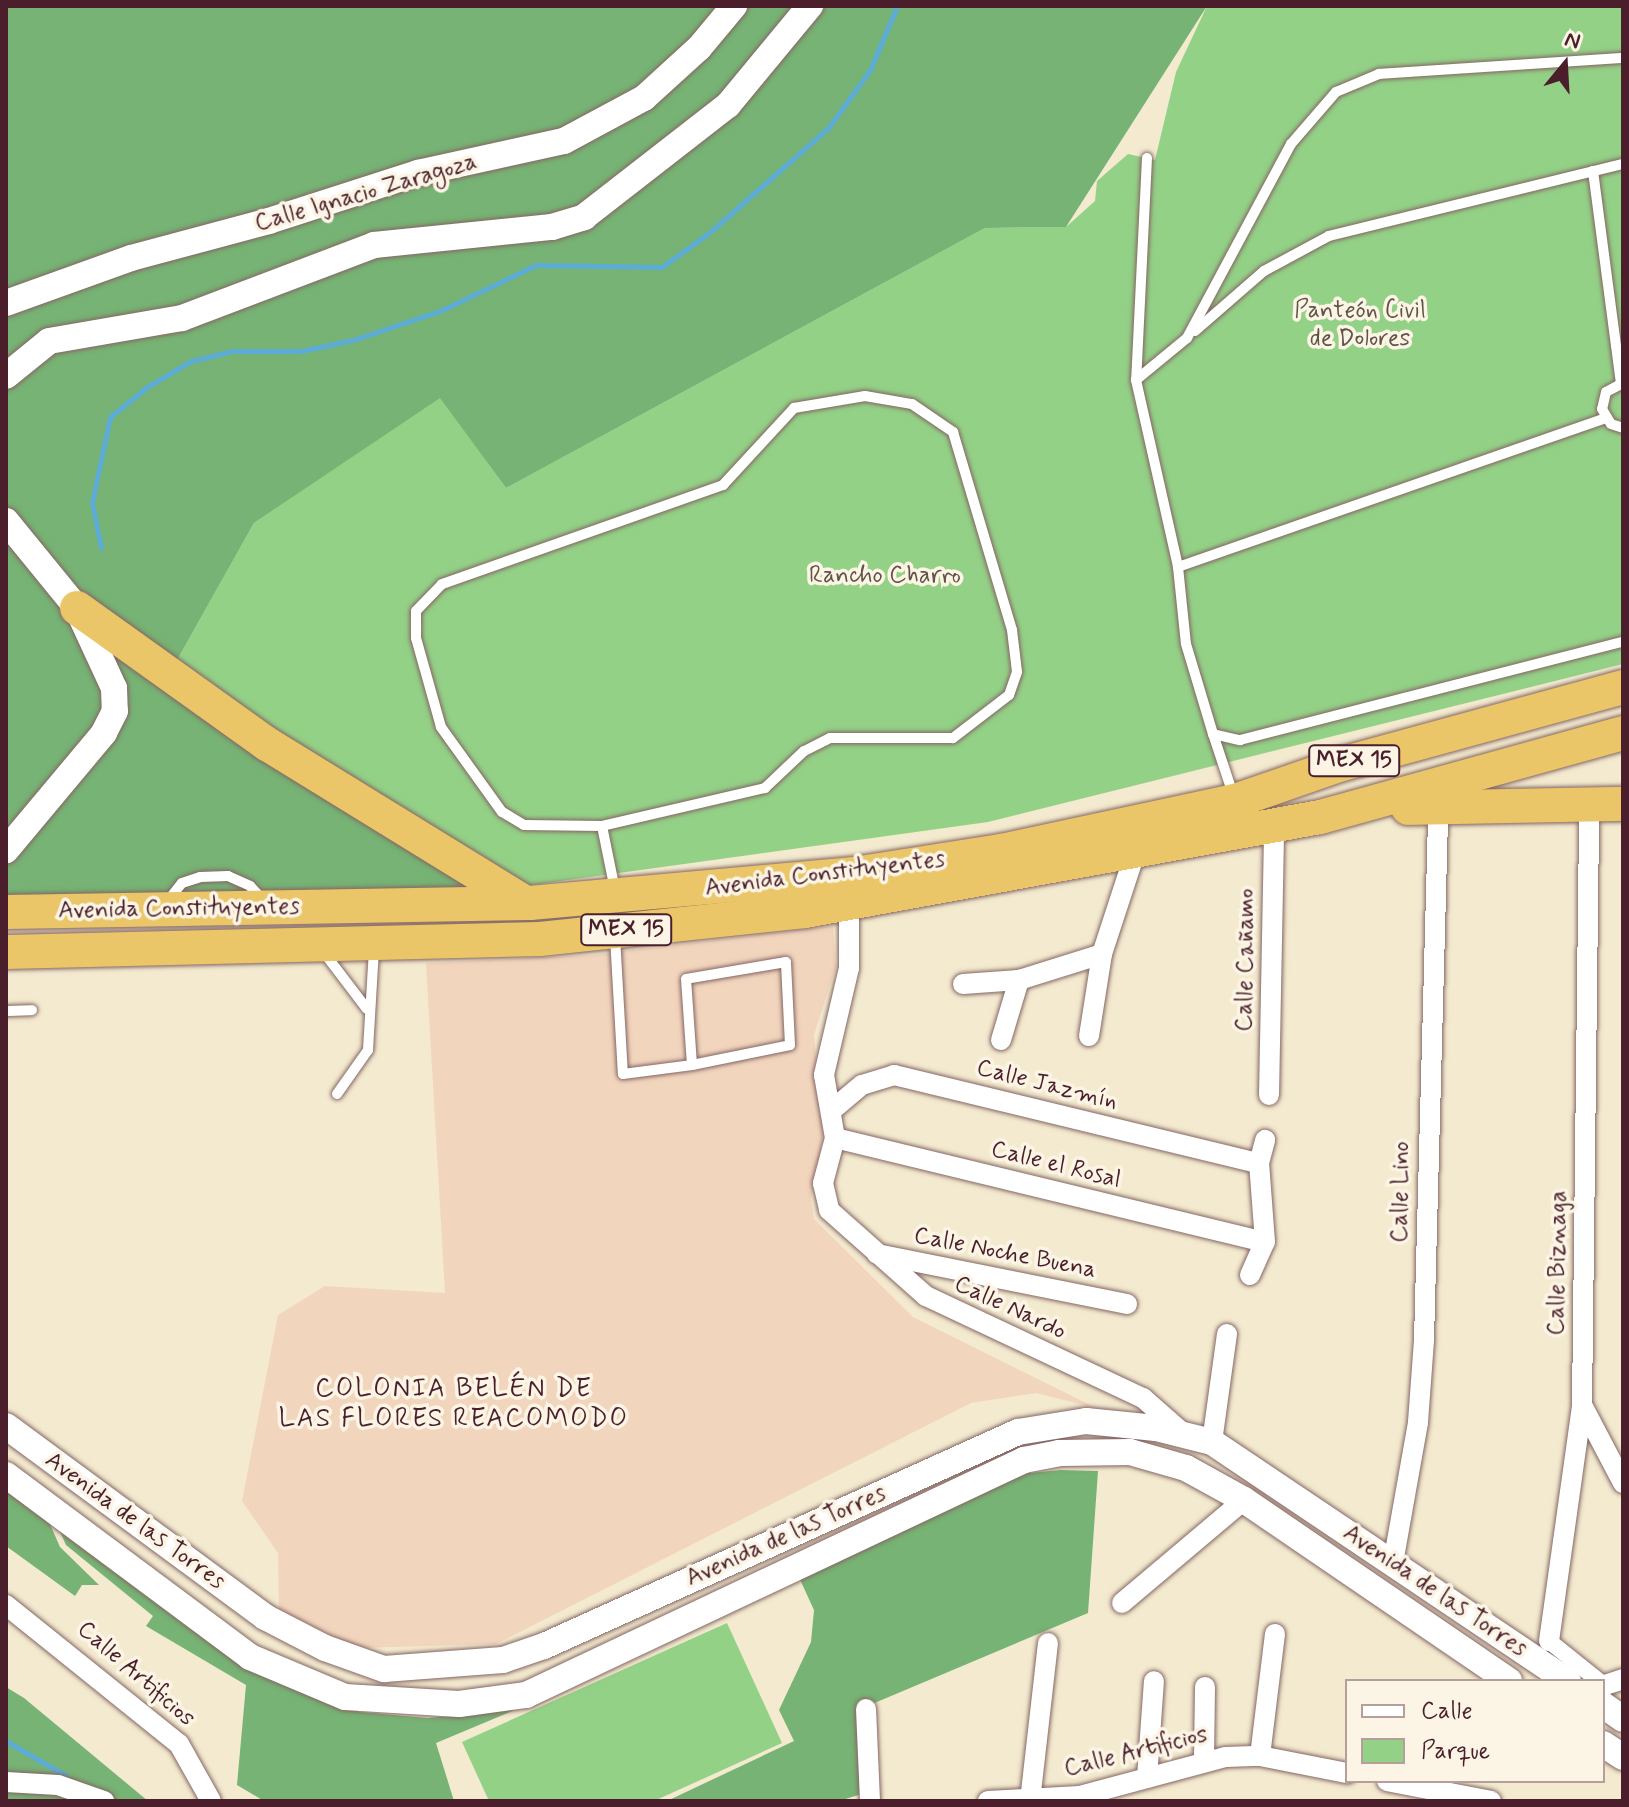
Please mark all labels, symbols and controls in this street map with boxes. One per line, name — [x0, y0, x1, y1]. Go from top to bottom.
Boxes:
north arrow — [1525, 24, 1605, 104]
text: N — [1561, 26, 1584, 57]
street label: Calle Ignacio Zaragoza — [249, 147, 483, 239]
park label: Panteón Civil de Dolores — [1293, 297, 1427, 353]
park label: Rancho Charro — [809, 562, 961, 590]
road number: MEX 15 — [1308, 743, 1400, 779]
street label: Avenida Constituyentes — [703, 845, 947, 903]
street label: Calle Cañamo — [1230, 889, 1262, 1031]
street label: Avenida Constituyentes — [58, 892, 300, 926]
road number: MEX 15 — [580, 912, 672, 948]
street label: Calle Jazmín — [975, 1054, 1119, 1116]
street label: Calle el Rosal — [988, 1135, 1124, 1195]
street label: Calle Lino — [1386, 1141, 1416, 1243]
street label: Calle Biznaga — [1542, 1190, 1574, 1336]
street label: Calle Noche Buena — [909, 1221, 1101, 1285]
street label: Calle Nardo — [950, 1270, 1070, 1346]
district label: COLONIA BELÉN DE LAS FLORES REACOMODO — [280, 1374, 628, 1436]
street label: Avenida de las Torres — [39, 1446, 231, 1596]
street label: Avenida de las Torres — [681, 1479, 891, 1593]
street label: Avenida de las Torres — [1337, 1519, 1533, 1663]
street label: Calle Artificios — [71, 1615, 201, 1733]
legend — [1345, 1679, 1605, 1783]
text: Calle — [1421, 1696, 1473, 1727]
street label: Calle Artificios — [1061, 1720, 1211, 1784]
text: Parque — [1421, 1736, 1490, 1767]

